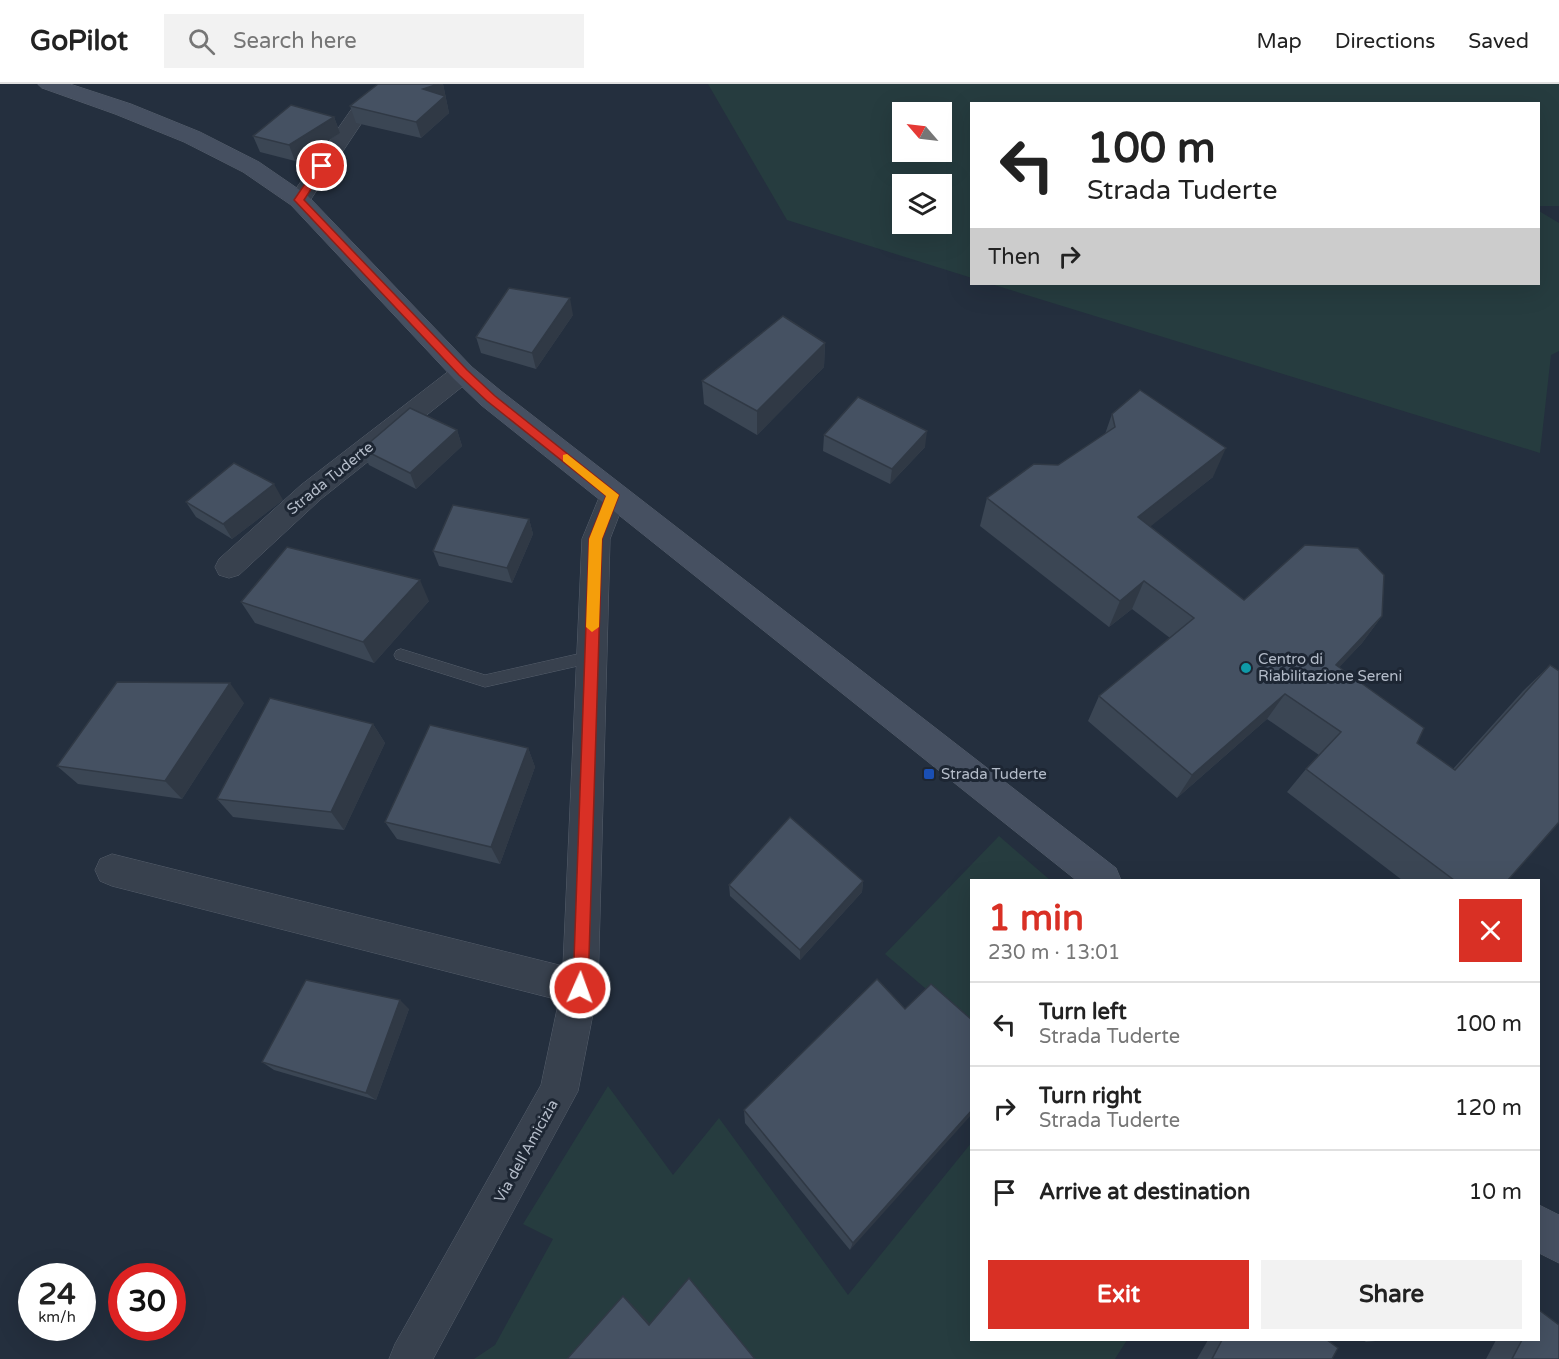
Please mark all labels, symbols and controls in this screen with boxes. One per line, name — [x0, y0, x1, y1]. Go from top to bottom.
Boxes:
search box — [164, 14, 584, 68]
text: GoPilot — [30, 24, 128, 58]
icon: search — [185, 25, 218, 58]
text: Search here — [233, 28, 357, 54]
text: Map — [1256, 29, 1302, 54]
text: Directions — [1335, 29, 1435, 54]
text: Saved — [1468, 29, 1529, 54]
north arrow — [892, 102, 952, 162]
map controls — [892, 102, 952, 234]
text: 100 m — [1087, 123, 1216, 174]
icon: left — [988, 126, 1066, 204]
pin — [296, 140, 347, 191]
icon: arrive — [305, 149, 338, 182]
button: layers — [892, 174, 952, 234]
text: Strada Tuderte — [1087, 174, 1277, 207]
icon: right — [1053, 240, 1086, 273]
text: Then — [988, 244, 1041, 270]
street label: Strada Tuderte — [283, 438, 377, 518]
place label: Centro di Riabilitazione Sereni — [1258, 650, 1402, 685]
marker: Centro di Riabilitazione Sereni — [1239, 661, 1253, 675]
place label: Strada Tuderte — [941, 765, 1047, 783]
marker: Strada Tuderte — [922, 767, 936, 781]
text: 1 min — [988, 897, 1084, 940]
button: close — [1459, 899, 1522, 962]
text: 230 m · 13:01 — [988, 941, 1120, 965]
position arrow — [548, 956, 612, 1020]
text: Turn left — [1039, 999, 1127, 1025]
icon: left — [988, 1008, 1021, 1041]
text: 100 m — [1455, 1011, 1522, 1037]
text: Strada Tuderte — [1039, 1025, 1180, 1049]
text: Turn right — [1039, 1083, 1141, 1109]
icon: right — [988, 1092, 1021, 1125]
text: 120 m — [1455, 1095, 1522, 1121]
street label: Via dell'Amicizia — [490, 1096, 562, 1206]
text: Strada Tuderte — [1039, 1109, 1180, 1133]
icon: arrive — [988, 1176, 1021, 1209]
text: Arrive at destination — [1039, 1179, 1250, 1205]
text: 10 m — [1468, 1179, 1522, 1205]
button: Exit — [988, 1260, 1249, 1329]
button: Share — [1261, 1260, 1522, 1329]
speed limit sign: 30 — [108, 1263, 186, 1341]
text: 24 — [38, 1276, 76, 1313]
text: km/h — [38, 1308, 76, 1326]

